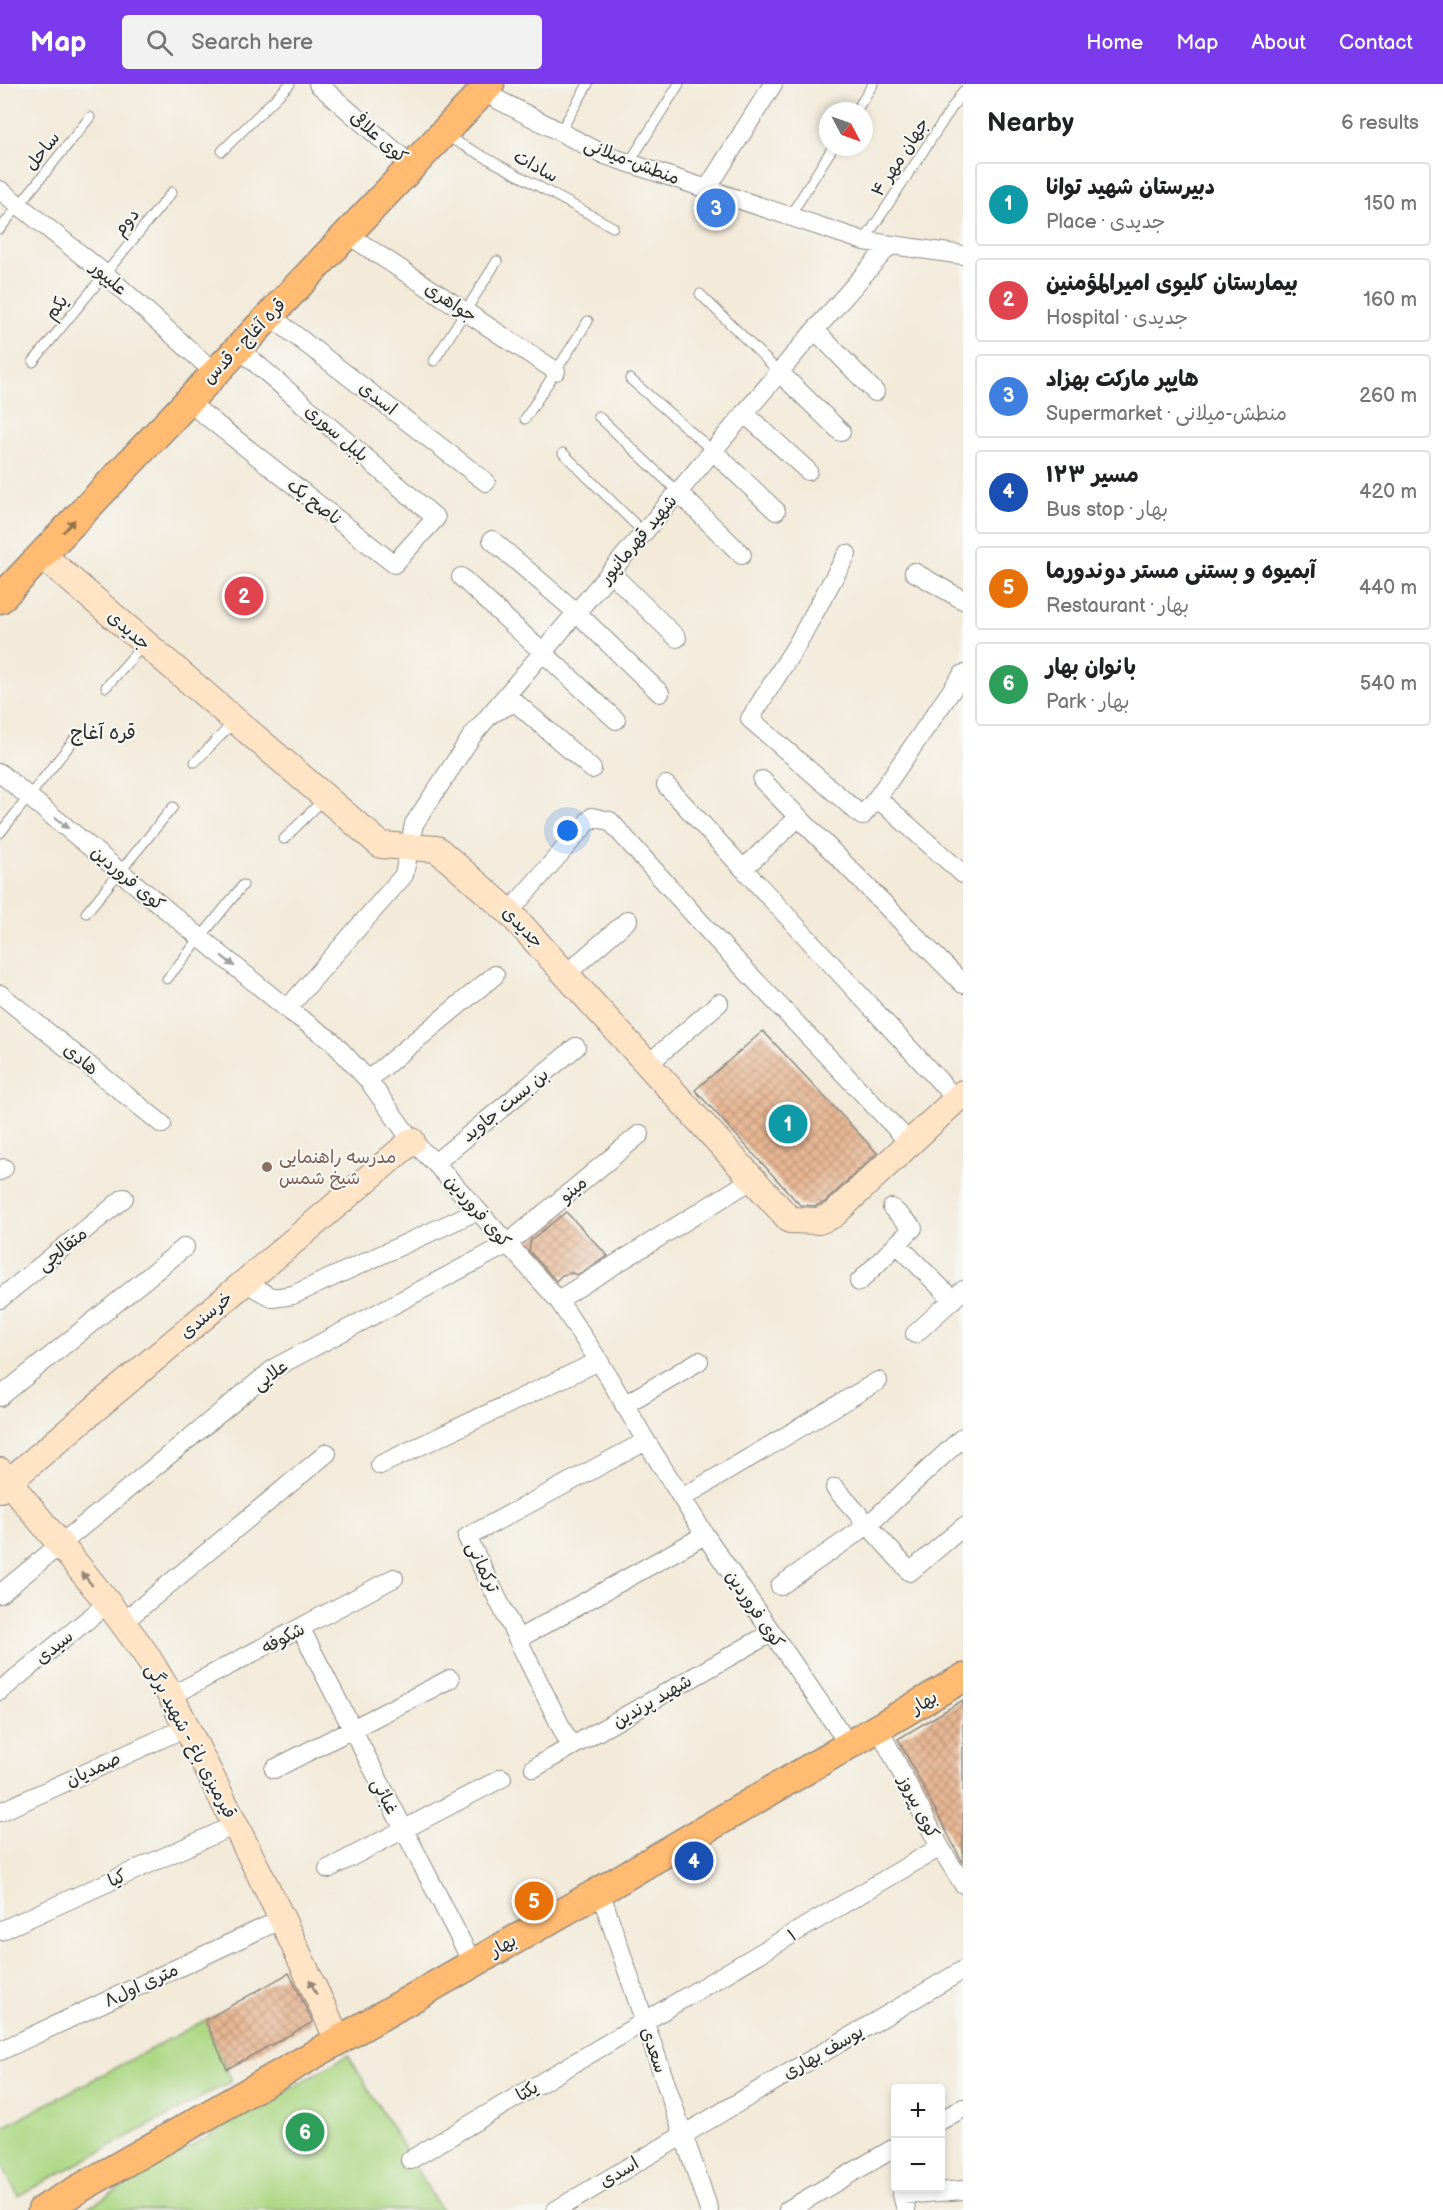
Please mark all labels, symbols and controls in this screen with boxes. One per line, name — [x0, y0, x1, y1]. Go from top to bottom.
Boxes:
search box — [122, 15, 542, 69]
text: Map — [30, 26, 86, 59]
icon: search — [143, 26, 176, 59]
text: Search here — [191, 29, 313, 56]
text: Home — [1086, 30, 1143, 55]
text: Map — [1176, 30, 1218, 55]
text: About — [1251, 30, 1306, 55]
text: Contact — [1339, 30, 1413, 55]
north arrow — [819, 102, 873, 156]
street label: کوی علافی — [346, 105, 413, 168]
text: Nearby — [987, 108, 1074, 139]
text: 6 results — [1341, 111, 1419, 135]
street label: جهان مهر ۴ — [867, 114, 934, 201]
street label: ساحل — [20, 128, 64, 175]
street label: منطش-میلانی — [581, 134, 682, 189]
street label: سادات — [510, 146, 562, 187]
text: دبیرستان شهید توانا — [1046, 174, 1215, 201]
pin: 3 — [696, 186, 736, 230]
text: 1 — [1004, 192, 1013, 216]
text: 150 m — [1364, 192, 1417, 216]
street label: دوم — [109, 204, 146, 242]
text: Place · جدیدی — [1046, 210, 1166, 234]
street label: علیپور — [84, 256, 131, 301]
text: بیمارستان کلیوی امیرالمؤمنین — [1046, 270, 1298, 297]
street label: جواهری — [420, 278, 481, 328]
text: 2 — [1003, 288, 1014, 312]
text: 160 m — [1363, 288, 1417, 312]
street label: یکم — [40, 291, 75, 326]
street label: قره آغاج - قدس — [198, 294, 291, 389]
text: Hospital · جدیدی — [1046, 306, 1188, 330]
text: هایپر مارکت بهزاد — [1046, 366, 1199, 393]
street label: اسدی — [355, 377, 401, 420]
text: 3 — [1003, 384, 1014, 408]
text: 260 m — [1359, 384, 1417, 408]
street label: بلبل سوری — [301, 400, 373, 466]
text: Supermarket · منطش-میلانی — [1046, 402, 1287, 426]
text: مسیر ۱۲۳ — [1046, 462, 1139, 489]
street label: ناصح یک — [282, 474, 346, 531]
text: 4 — [1003, 480, 1014, 504]
text: 420 m — [1359, 480, 1417, 504]
street label: شهید قهرمانپور — [594, 491, 682, 590]
text: Bus stop · بهار — [1046, 498, 1168, 522]
one-way arrow — [62, 519, 76, 533]
text: آبمیوه و بستنی مستر دوندورما — [1046, 558, 1316, 585]
pin: 2 — [224, 574, 264, 618]
text: 5 — [1003, 576, 1014, 600]
text: 440 m — [1359, 576, 1417, 600]
text: Restaurant · بهار — [1046, 594, 1189, 618]
street label: جدیدی — [103, 606, 154, 655]
text: بانوان بهار — [1046, 654, 1136, 681]
text: 6 — [1002, 672, 1015, 696]
text: 540 m — [1360, 672, 1417, 696]
text: Park · بهار — [1046, 690, 1130, 714]
district label: قره آغاج — [70, 721, 136, 746]
one-way arrow — [54, 816, 69, 829]
your location — [553, 816, 582, 845]
street label: کوی فروردین — [87, 842, 169, 915]
street label: جدیدی — [498, 902, 548, 953]
one-way arrow — [220, 954, 236, 967]
street label: هادی — [59, 1039, 102, 1080]
street label: بن بست جاوید — [458, 1064, 553, 1147]
pin: 1 — [768, 1102, 808, 1146]
place label: مدرسه راهنمایی شیخ شمس — [279, 1147, 396, 1190]
marker: مدرسه راهنمایی شیخ شمس — [260, 1160, 274, 1174]
street label: کوی فروردین — [440, 1171, 515, 1252]
street label: مینو — [555, 1172, 592, 1208]
street label: متقالچی — [33, 1223, 92, 1277]
street label: خرسندی — [176, 1287, 237, 1343]
street label: علایی — [249, 1356, 292, 1395]
street label: ترکمانی — [462, 1539, 504, 1597]
street label: کوی فروردین — [721, 1566, 788, 1652]
one-way arrow — [81, 1571, 94, 1587]
street label: شکوفه — [258, 1618, 308, 1658]
street label: سیدی — [31, 1626, 78, 1669]
street label: قیرمیزی باغ - شهید برگی — [140, 1660, 240, 1823]
street label: شهید پرندین — [609, 1670, 696, 1733]
street label: بهار — [905, 1686, 941, 1720]
street label: صمدیان — [62, 1748, 124, 1791]
street label: کوی پیروز — [892, 1771, 943, 1843]
street label: غبائی — [367, 1775, 402, 1818]
pin: 4 — [674, 1838, 714, 1884]
street label: کیا — [105, 1865, 130, 1892]
pin: 5 — [514, 1878, 554, 1924]
street label: ۱ — [784, 1925, 800, 1946]
street label: بهار — [484, 1930, 520, 1962]
street label: ۸متری اول — [101, 1959, 182, 2012]
one-way arrow — [309, 1978, 318, 1995]
street label: یوسف بهاری — [779, 2021, 867, 2084]
street label: سعدی — [636, 2025, 671, 2076]
street label: یکتا — [512, 2077, 542, 2106]
map controls — [891, 2084, 945, 2192]
button: + — [891, 2084, 945, 2138]
pin: 6 — [286, 2110, 324, 2154]
button: − — [891, 2138, 945, 2192]
street label: اسدی — [596, 2153, 643, 2192]

